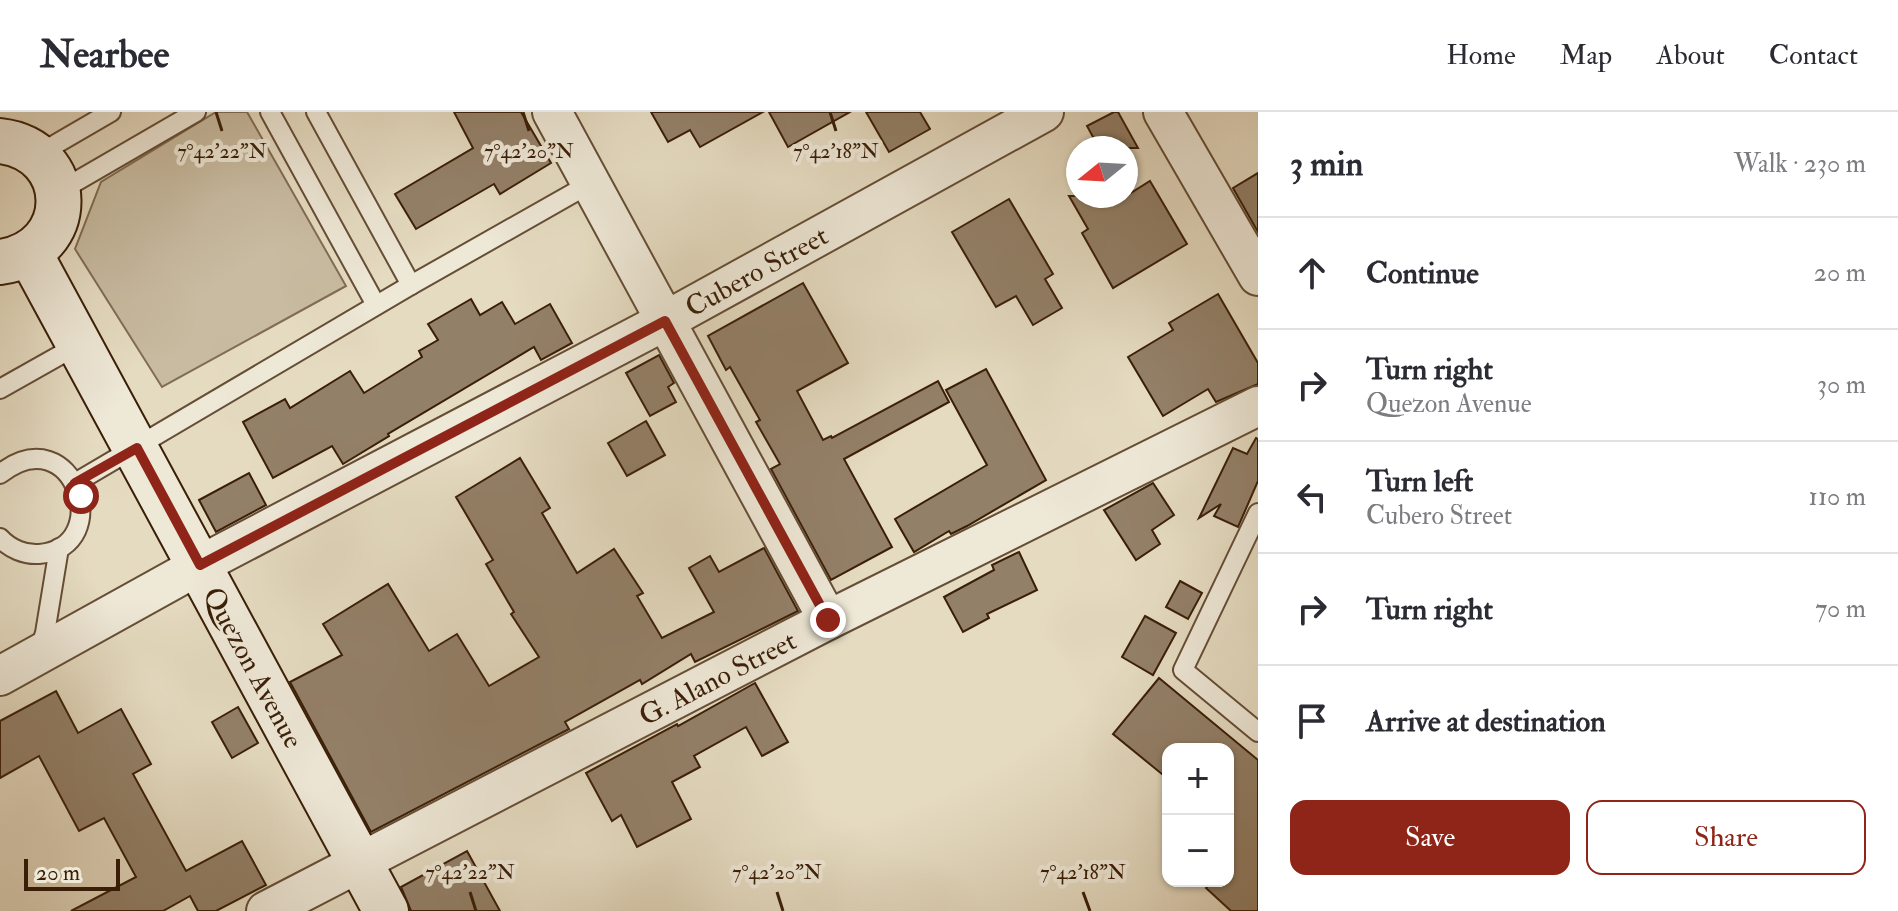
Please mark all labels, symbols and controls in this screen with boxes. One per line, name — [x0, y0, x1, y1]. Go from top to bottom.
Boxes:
text: Nearbee — [40, 31, 169, 79]
text: Home — [1446, 38, 1516, 73]
text: Map — [1560, 38, 1612, 73]
text: About — [1656, 38, 1725, 73]
text: Contact — [1769, 38, 1858, 73]
north arrow — [1066, 136, 1138, 208]
text: 7°42'22"N — [177, 139, 267, 164]
text: 7°42'20"N — [484, 139, 574, 164]
text: 7°42'18"N — [793, 139, 879, 164]
text: 3 min — [1290, 143, 1363, 186]
text: Walk · 230 m — [1734, 148, 1866, 180]
street label: Cubero Street — [680, 219, 834, 325]
icon: ahead — [1290, 251, 1334, 295]
text: Continue — [1366, 255, 1479, 292]
text: 20 m — [1814, 257, 1866, 289]
text: Turn right — [1366, 351, 1493, 388]
icon: right — [1290, 363, 1334, 407]
text: 30 m — [1817, 369, 1866, 401]
text: Quezon Avenue — [1366, 388, 1532, 420]
text: Turn left — [1366, 463, 1473, 500]
icon: left — [1290, 475, 1334, 519]
route start — [63, 478, 99, 514]
text: 110 m — [1809, 481, 1866, 513]
text: Cubero Street — [1366, 500, 1512, 532]
street label: Quezon Avenue — [195, 581, 311, 755]
icon: right — [1290, 587, 1334, 631]
text: Turn right — [1366, 591, 1493, 628]
text: 70 m — [1815, 593, 1866, 625]
route end — [810, 602, 846, 638]
street label: G. Alano Street — [633, 624, 802, 734]
icon: arrive — [1290, 699, 1334, 743]
text: Arrive at destination — [1366, 703, 1606, 740]
map controls — [1162, 743, 1234, 887]
button: + — [1162, 743, 1234, 815]
button: Save — [1290, 800, 1570, 875]
button: Share — [1586, 800, 1866, 875]
button: − — [1162, 815, 1234, 887]
scale bar — [24, 855, 120, 891]
text: 20 m — [36, 859, 80, 887]
text: 7°42'22"N — [425, 860, 515, 885]
text: 7°42'20"N — [732, 860, 822, 885]
text: 7°42'18"N — [1040, 860, 1126, 885]

